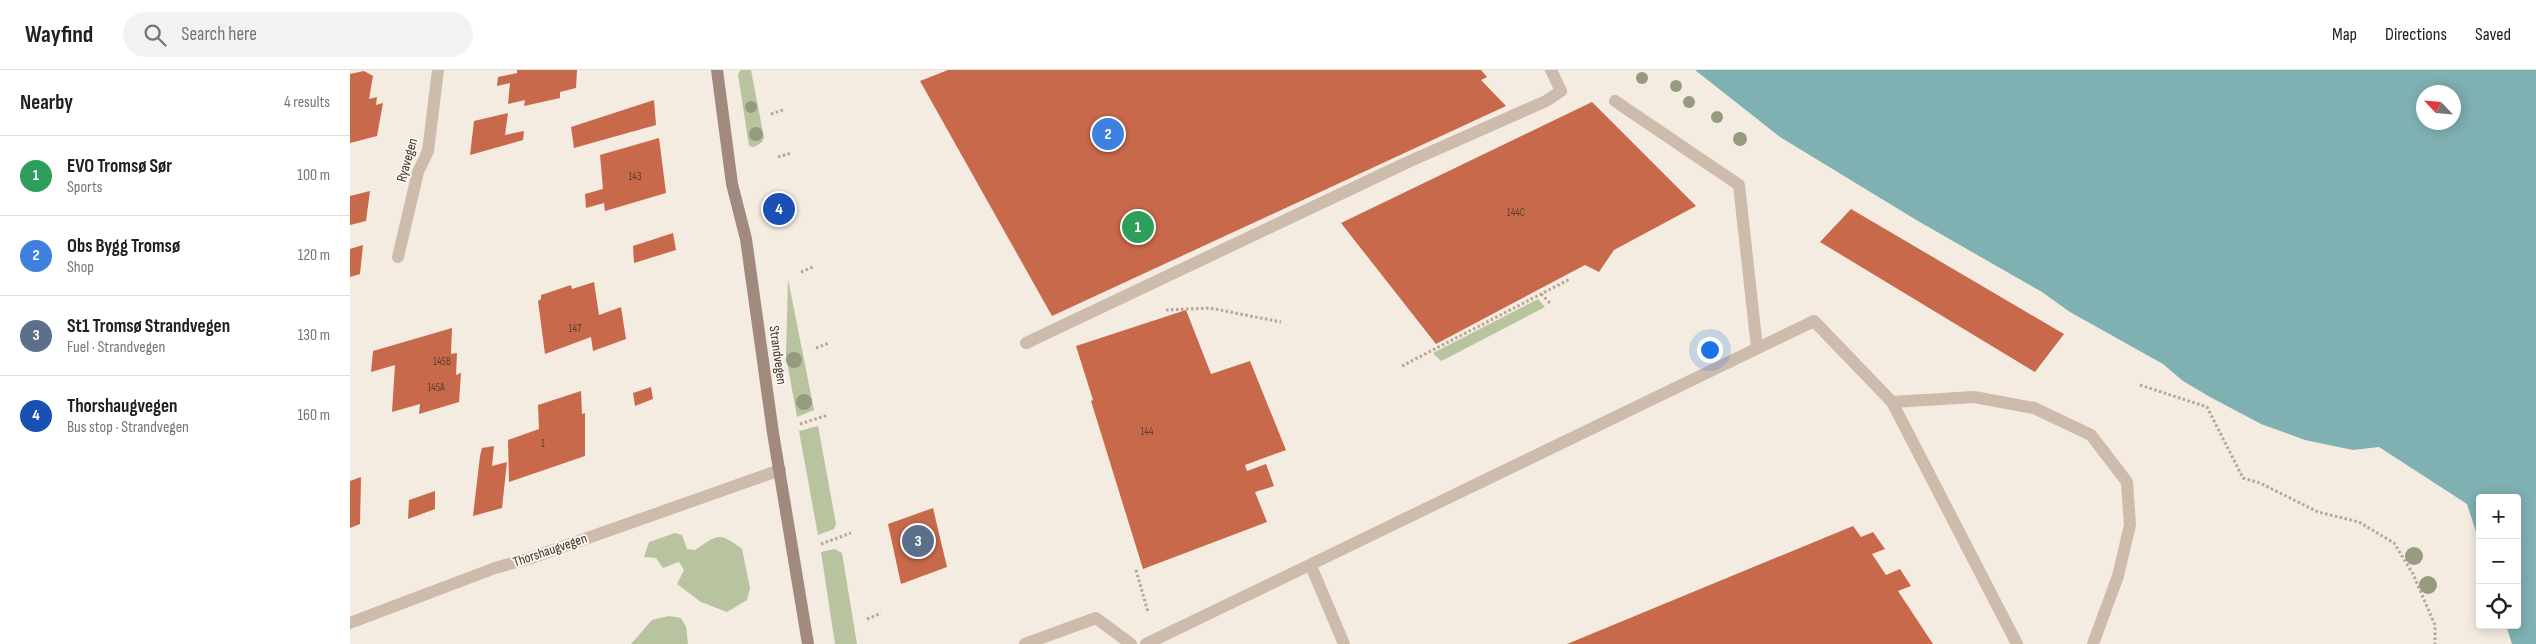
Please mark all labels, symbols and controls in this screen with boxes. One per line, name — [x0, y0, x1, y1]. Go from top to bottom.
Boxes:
search box — [123, 12, 473, 57]
text: Wayfind — [25, 20, 93, 49]
icon: search — [141, 21, 169, 49]
text: Search here — [181, 23, 257, 46]
text: Map — [2332, 24, 2357, 45]
text: Directions — [2385, 24, 2447, 45]
text: Saved — [2475, 24, 2511, 45]
north arrow — [2416, 85, 2461, 130]
text: Nearby — [20, 90, 73, 115]
text: 4 results — [284, 93, 330, 112]
pin: 2 — [1092, 115, 1124, 153]
street label: Ryavegen — [393, 136, 421, 184]
text: EVO Tromsø Sør — [67, 155, 172, 178]
text: 1 — [33, 166, 39, 185]
text: 100 m — [297, 166, 330, 185]
house number: 143 — [628, 170, 642, 183]
text: Sports — [67, 178, 102, 197]
pin: 4 — [763, 190, 795, 228]
house number: 144C — [1507, 206, 1525, 219]
pin: 1 — [1122, 208, 1154, 246]
text: Obs Bygg Tromsø — [67, 235, 180, 258]
text: 2 — [32, 246, 40, 265]
text: 120 m — [298, 246, 330, 265]
text: Shop — [67, 258, 94, 277]
text: St1 Tromsø Strandvegen — [67, 315, 230, 338]
house number: 147 — [569, 322, 582, 335]
street label: Strandvegen — [765, 324, 791, 386]
text: 3 — [32, 326, 40, 345]
text: 130 m — [298, 326, 330, 345]
your location — [1697, 337, 1723, 363]
text: Fuel · Strandvegen — [67, 338, 165, 357]
house number: 145B — [433, 355, 451, 368]
house number: 145A — [427, 381, 445, 394]
text: Thorshaugvegen — [67, 395, 177, 418]
text: 4 — [32, 406, 40, 425]
text: 160 m — [297, 406, 330, 425]
text: Bus stop · Strandvegen — [67, 418, 189, 437]
house number: 144 — [1140, 425, 1154, 438]
house number: 1 — [541, 437, 545, 450]
map controls — [2476, 494, 2521, 629]
button: + — [2476, 494, 2521, 539]
pin: 3 — [902, 522, 934, 560]
street label: Thorshaugvegen — [511, 529, 589, 571]
button: − — [2476, 539, 2521, 584]
button: locate — [2476, 584, 2521, 629]

